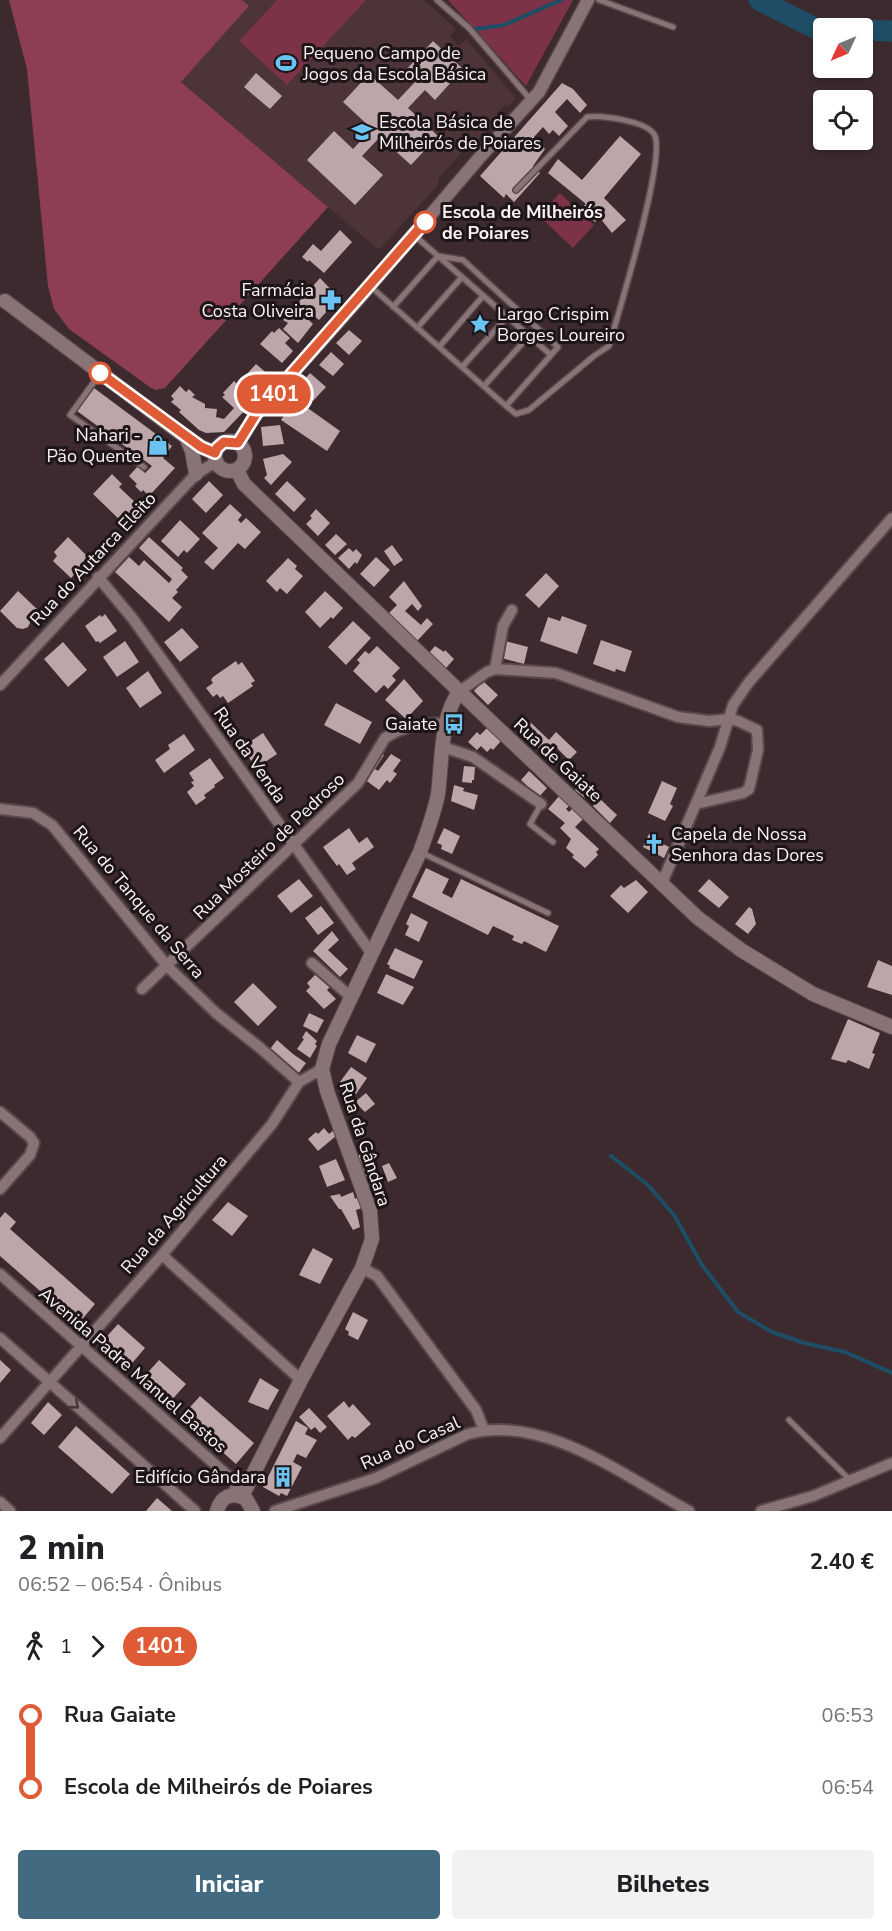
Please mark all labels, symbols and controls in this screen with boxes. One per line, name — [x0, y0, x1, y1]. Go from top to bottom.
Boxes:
north arrow — [813, 18, 873, 78]
map controls — [813, 18, 873, 150]
place label: Pequeno Campo de Jogos da Escola Básica — [302, 41, 486, 86]
sports icon: Pequeno Campo de Jogos da Escola Básica — [274, 51, 298, 75]
button: locate — [813, 90, 873, 150]
place label: Escola Básica de Milheirós de Poiares — [379, 110, 541, 155]
school or university icon: Escola Básica de Milheirós de Poiares — [350, 120, 374, 144]
place label: Escola de Milheirós de Poiares — [442, 200, 603, 245]
marker: Escola de Milheirós de Poiares — [414, 211, 436, 233]
place label: Farmácia Costa Oliveira — [201, 278, 314, 323]
pharmacy icon: Farmácia Costa Oliveira — [319, 288, 343, 312]
place label: Largo Crispim Borges Loureiro — [497, 302, 625, 347]
place icon: Largo Crispim Borges Loureiro — [468, 312, 492, 336]
unlabelled marker — [89, 362, 111, 384]
line badge: 1401 — [232, 374, 316, 414]
text: 1401 — [249, 380, 299, 408]
place label: Nahari - Pão Quente — [46, 423, 141, 468]
shop icon: Nahari - Pão Quente — [146, 433, 170, 457]
street label: Rua do Autarca Eleito — [25, 487, 161, 631]
street label: Rua da Venda — [208, 702, 292, 808]
place label: Gaiate — [385, 712, 437, 736]
bus stop icon: Gaiate — [442, 712, 466, 736]
street label: Rua de Gaiate — [508, 713, 608, 807]
street label: Rua Mosteiro de Pedroso — [188, 767, 350, 925]
street label: Rua do Tanque da Serra — [68, 820, 210, 984]
place label: Capela de Nossa Senhora das Dores — [671, 822, 824, 867]
church icon: Capela de Nossa Senhora das Dores — [642, 832, 666, 856]
street label: Rua da Gândara — [334, 1079, 396, 1209]
street label: Rua da Agricultura — [115, 1149, 233, 1279]
street label: Avenida Padre Manuel Bastos — [34, 1282, 232, 1458]
one-way arrow — [68, 1398, 79, 1409]
street label: Rua do Casal — [357, 1410, 464, 1476]
place label: Edifício Gândara — [135, 1465, 266, 1489]
building icon: Edifício Gândara — [271, 1465, 295, 1489]
text: 2 min — [18, 1526, 105, 1571]
text: 2.40 € — [810, 1547, 874, 1577]
text: 06:52 – 06:54 · Ônibus — [18, 1571, 222, 1598]
icon: walk — [18, 1630, 51, 1663]
icon: forward — [81, 1630, 114, 1663]
text: 1401 — [135, 1632, 185, 1660]
text: 1 — [60, 1633, 72, 1660]
text: Rua Gaiate — [64, 1700, 176, 1730]
text: 06:53 — [821, 1702, 874, 1729]
text: Escola de Milheirós de Poiares — [64, 1772, 373, 1802]
text: 06:54 — [821, 1774, 874, 1801]
button: Iniciar — [18, 1850, 440, 1919]
button: Bilhetes — [452, 1850, 874, 1919]

